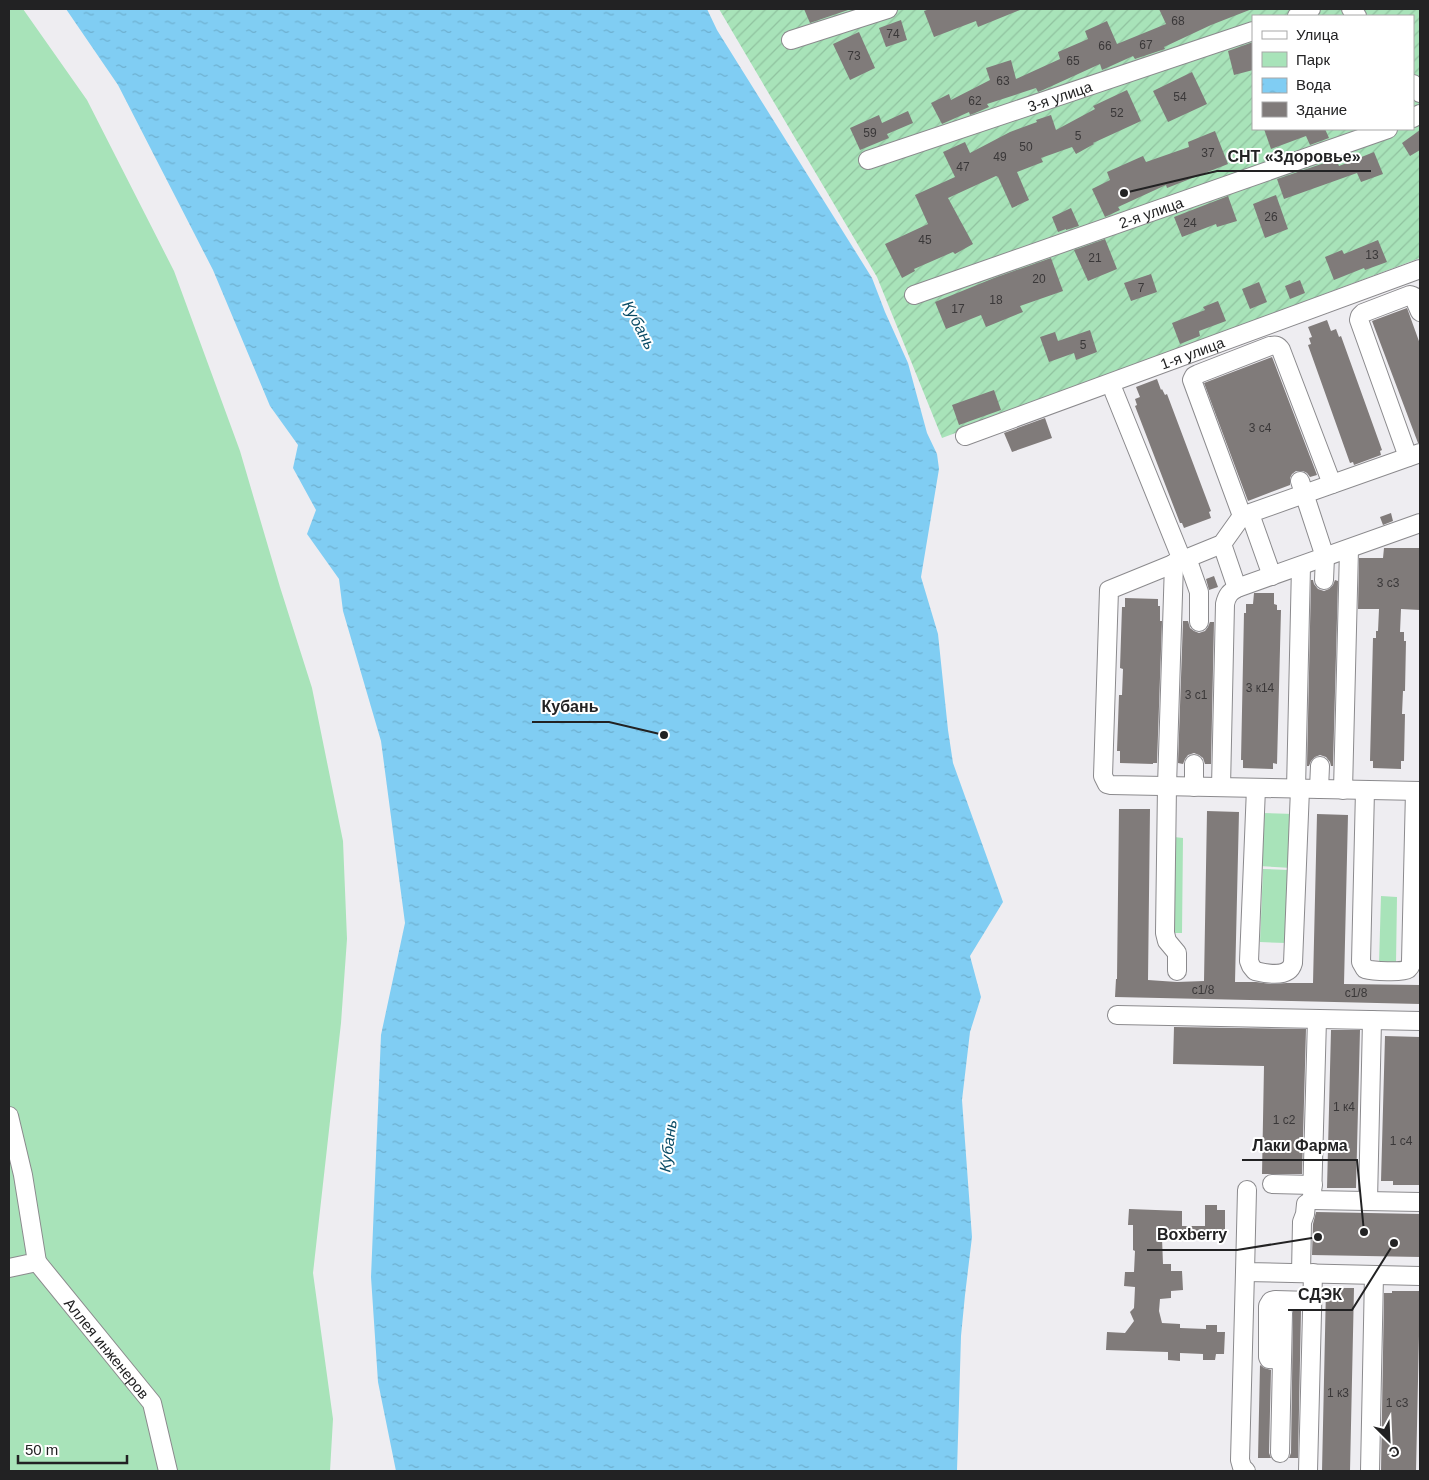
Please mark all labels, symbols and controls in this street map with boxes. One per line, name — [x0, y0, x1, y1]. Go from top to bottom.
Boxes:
house number: 68 — [1171, 14, 1185, 28]
legend — [1252, 15, 1414, 130]
text: Улица — [1296, 26, 1339, 43]
house number: 74 — [886, 27, 900, 41]
house number: 67 — [1139, 38, 1153, 52]
house number: 66 — [1098, 39, 1112, 53]
house number: 73 — [847, 49, 861, 63]
text: Парк — [1296, 51, 1330, 68]
house number: 65 — [1066, 54, 1080, 68]
house number: 63 — [996, 74, 1010, 88]
text: Вода — [1296, 76, 1332, 93]
street label: 3-я улица — [1025, 77, 1095, 115]
house number: 54 — [1173, 90, 1187, 104]
house number: 62 — [968, 94, 982, 108]
text: Здание — [1296, 101, 1347, 118]
house number: 52 — [1110, 106, 1124, 120]
house number: 59 — [863, 126, 877, 140]
house number: 5 — [1075, 129, 1082, 143]
house number: 50 — [1019, 140, 1033, 154]
callout: СНТ «Здоровье» — [1217, 140, 1371, 171]
house number: 37 — [1201, 146, 1215, 160]
text: СНТ «Здоровье» — [1227, 148, 1361, 165]
house number: 49 — [993, 150, 1007, 164]
house number: 47 — [956, 160, 970, 174]
street label: 2-я улица — [1117, 193, 1186, 231]
house number: 26 — [1264, 210, 1278, 224]
house number: 24 — [1183, 216, 1197, 230]
house number: 45 — [918, 233, 932, 247]
house number: 13 — [1365, 248, 1379, 262]
house number: 21 — [1088, 251, 1102, 265]
house number: 20 — [1032, 272, 1046, 286]
house number: 7 — [1138, 281, 1145, 295]
house number: 18 — [989, 293, 1003, 307]
water label: Кубань — [619, 298, 659, 352]
house number: 17 — [951, 302, 965, 316]
street label: 1-я улица — [1158, 333, 1227, 372]
house number: 5 — [1080, 338, 1087, 352]
house number: 3 c4 — [1249, 421, 1272, 435]
house number: 3 c3 — [1377, 576, 1400, 590]
house number: 3 к14 — [1246, 681, 1275, 695]
house number: 3 с1 — [1185, 688, 1208, 702]
callout: Кубань — [532, 691, 609, 722]
text: Кубань — [542, 698, 599, 715]
house number: с1/8 — [1192, 983, 1215, 997]
house number: с1/8 — [1345, 986, 1368, 1000]
house number: 1 к4 — [1333, 1100, 1355, 1114]
house number: 1 с2 — [1273, 1113, 1296, 1127]
water label: Кубань — [656, 1119, 680, 1173]
callout: Лаки Фарма — [1242, 1129, 1357, 1160]
house number: 1 с4 — [1390, 1134, 1413, 1148]
text: Лаки Фарма — [1252, 1137, 1348, 1154]
callout: Boxberry — [1147, 1219, 1237, 1250]
text: Boxberry — [1157, 1226, 1227, 1243]
callout: СДЭК — [1288, 1279, 1352, 1310]
text: СДЭК — [1298, 1286, 1342, 1303]
street label: Аллея инженеров — [61, 1294, 153, 1402]
house number: 1 к3 — [1327, 1386, 1349, 1400]
house number: 1 с3 — [1386, 1396, 1409, 1410]
north arrow — [1364, 1415, 1414, 1465]
scale bar — [18, 1432, 126, 1464]
text: 50 m — [25, 1441, 58, 1458]
text: С — [1386, 1443, 1402, 1461]

